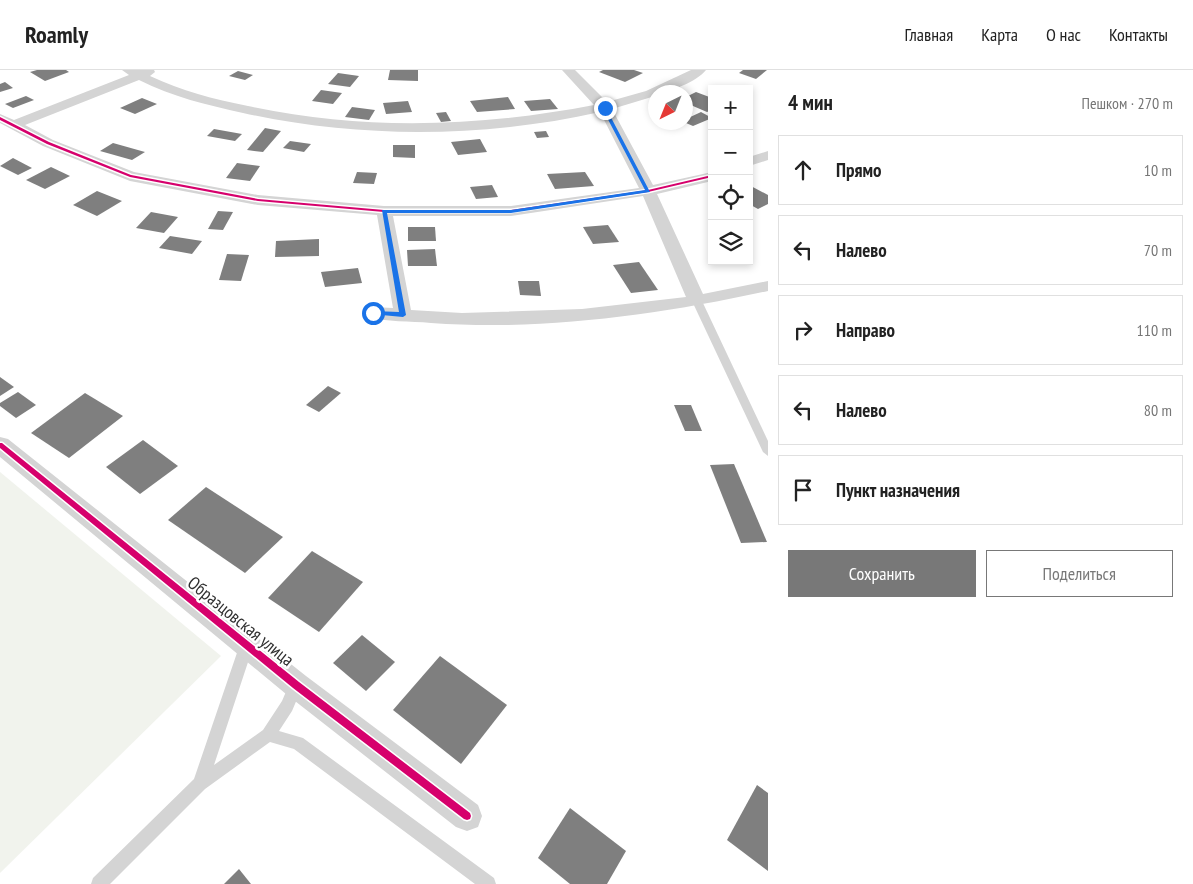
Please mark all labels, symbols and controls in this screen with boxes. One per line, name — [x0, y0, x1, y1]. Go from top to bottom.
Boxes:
text: Roamly — [25, 19, 88, 50]
text: Главная — [905, 23, 953, 46]
text: Карта — [981, 23, 1018, 46]
text: О нас — [1046, 23, 1081, 46]
text: Контакты — [1109, 23, 1168, 46]
north arrow — [648, 85, 693, 130]
map controls — [708, 85, 753, 265]
button: + — [708, 85, 753, 130]
text: 4 мин — [788, 89, 833, 116]
text: Пешком · 270 m — [1082, 93, 1173, 113]
route end — [594, 97, 617, 120]
button: − — [708, 130, 753, 175]
icon: ahead — [789, 156, 817, 184]
text: Прямо — [836, 158, 881, 182]
text: 10 m — [1144, 160, 1172, 180]
button: locate — [708, 175, 753, 220]
button: layers — [708, 220, 753, 265]
icon: left — [789, 236, 817, 264]
text: Налево — [836, 238, 887, 262]
text: 70 m — [1144, 240, 1172, 260]
route start — [362, 302, 385, 325]
icon: right — [789, 316, 817, 344]
text: Направо — [836, 318, 895, 342]
text: 110 m — [1137, 320, 1172, 340]
icon: left — [789, 396, 817, 424]
text: Налево — [836, 398, 887, 422]
text: 80 m — [1144, 400, 1172, 420]
icon: arrive — [789, 476, 817, 504]
text: Пункт назначения — [836, 478, 960, 502]
button: Сохранить — [788, 550, 976, 597]
button: Поделиться — [986, 550, 1173, 597]
street label: Образцовская улица — [183, 571, 299, 671]

